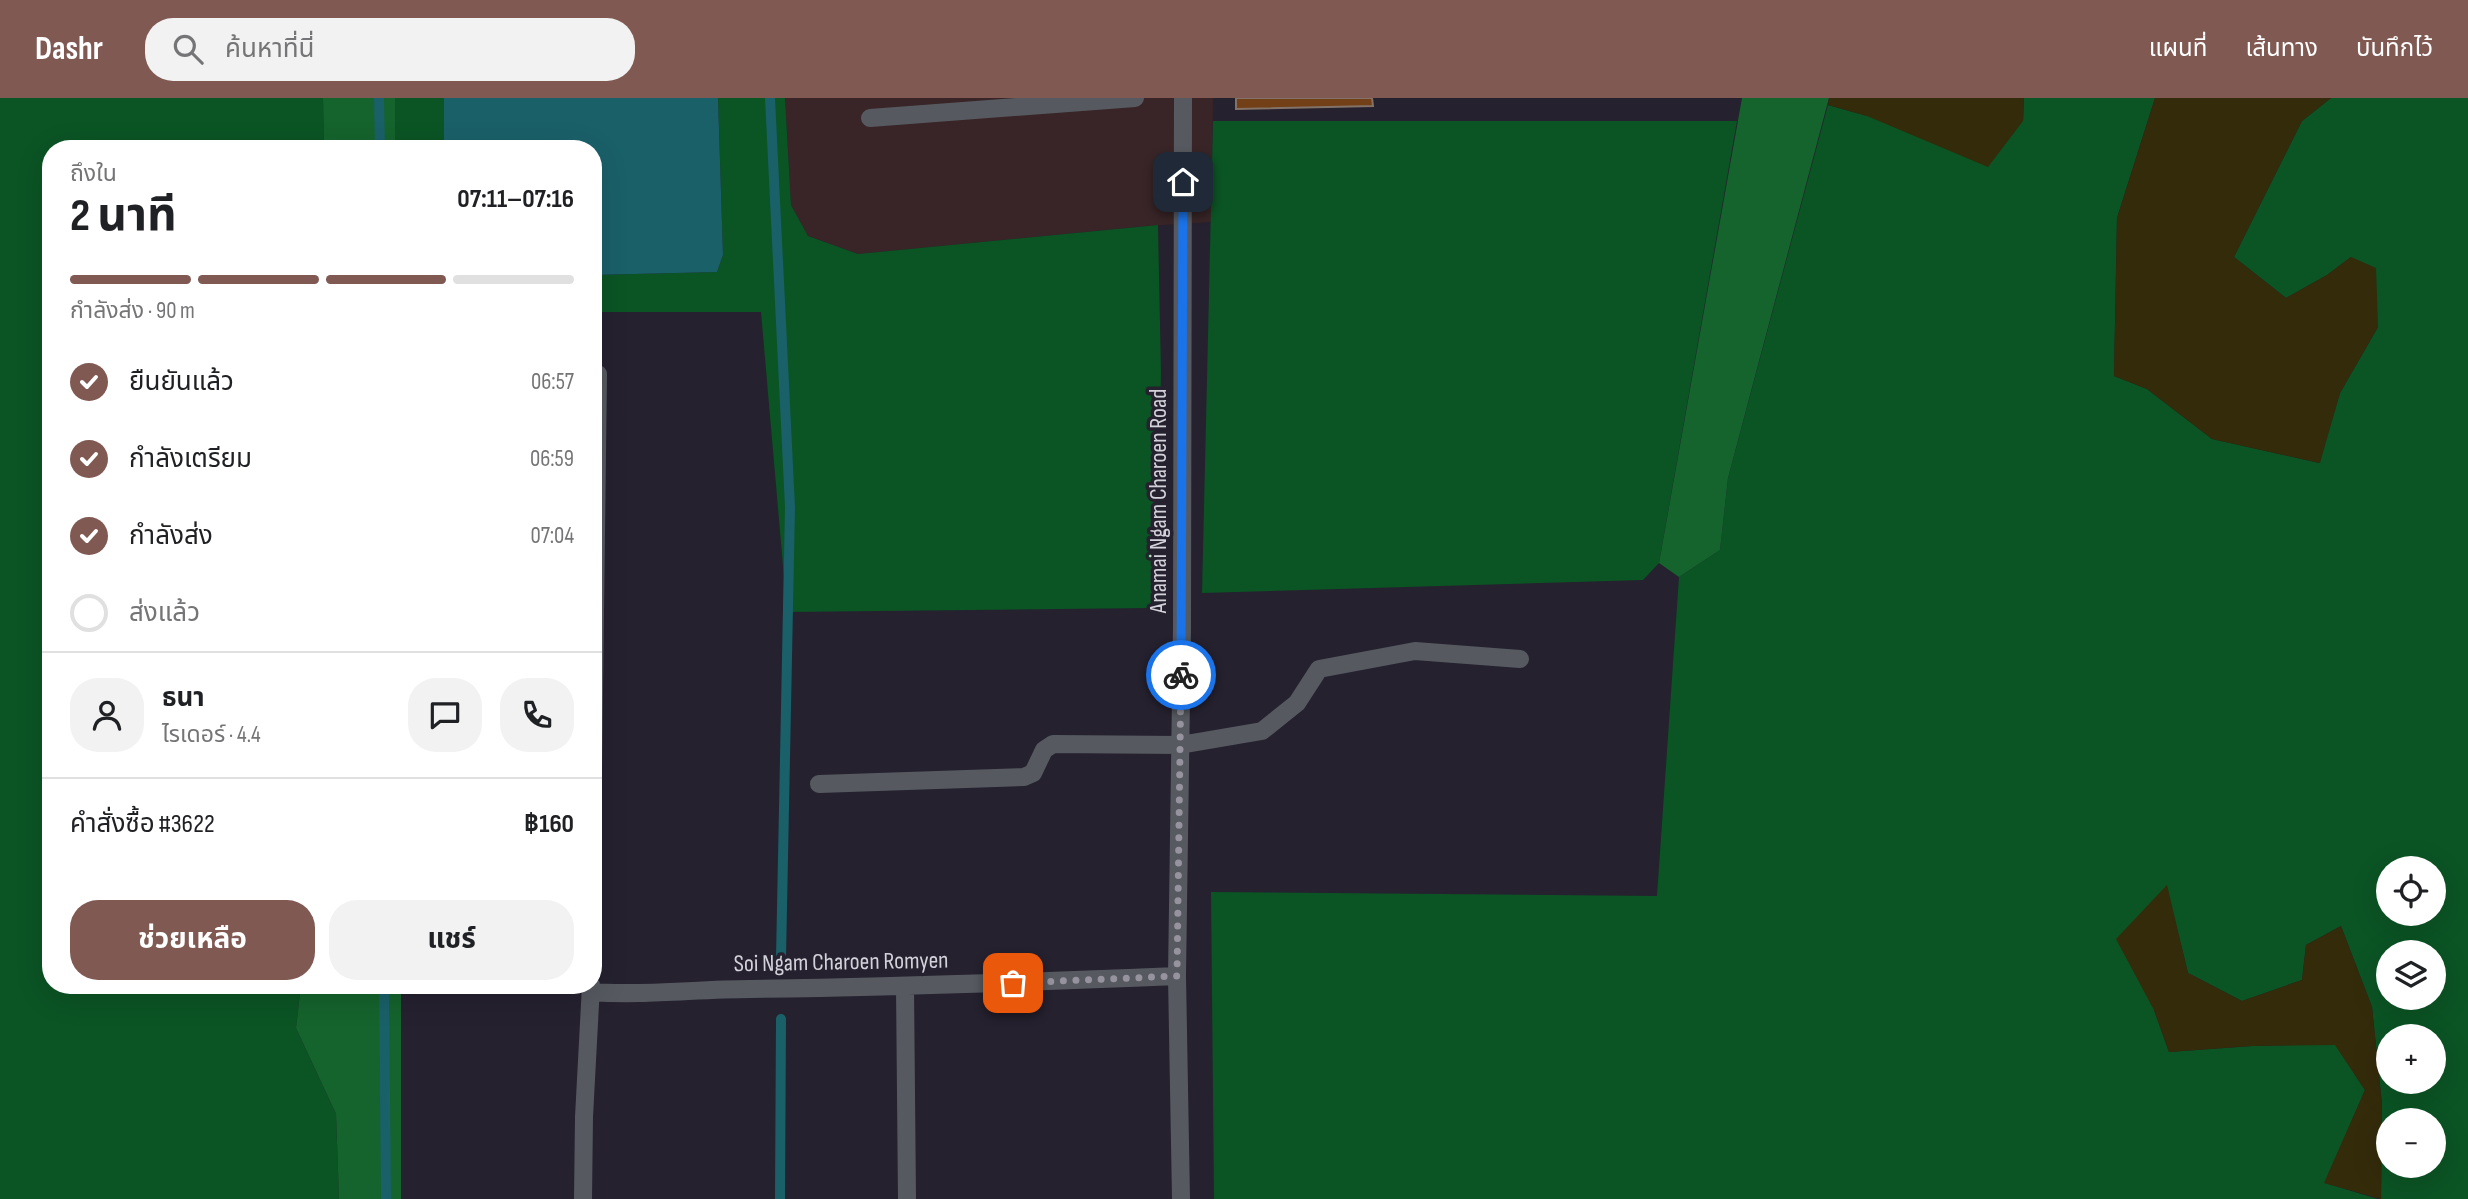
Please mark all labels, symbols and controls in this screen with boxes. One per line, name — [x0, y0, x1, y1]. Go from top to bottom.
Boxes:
search box — [145, 18, 635, 81]
text: Dashr — [35, 29, 103, 69]
icon: search — [169, 30, 207, 68]
text: ค้นหาที่นี่ — [225, 34, 315, 65]
text: แผนที่ — [2149, 34, 2207, 63]
text: เส้นทาง — [2245, 34, 2318, 63]
text: บันทึกไว้ — [2356, 34, 2433, 63]
pin — [1153, 152, 1213, 212]
text: ถึงใน — [70, 160, 117, 188]
icon: home — [1164, 163, 1202, 201]
text: 07:11–07:16 — [457, 184, 574, 215]
text: 2 นาที — [70, 189, 177, 244]
text: กำลังส่ง · 90 m — [70, 297, 195, 325]
icon: check — [70, 363, 108, 401]
text: ยืนยันแล้ว — [129, 367, 234, 398]
text: 06:57 — [531, 368, 574, 396]
street label: Anamai Ngam Charoen Road — [1144, 389, 1173, 614]
icon: check — [70, 440, 108, 478]
text: กำลังเตรียม — [129, 444, 252, 475]
text: 06:59 — [530, 445, 574, 473]
icon: check — [70, 517, 108, 555]
text: กำลังส่ง — [129, 521, 213, 552]
text: 07:04 — [531, 522, 574, 550]
text: ส่งแล้ว — [129, 598, 200, 629]
courier — [1146, 640, 1216, 710]
icon: bike — [1162, 656, 1200, 694]
button: person — [70, 678, 144, 752]
button: chat — [408, 678, 482, 752]
button: phone — [500, 678, 574, 752]
text: ธนา — [162, 683, 205, 714]
text: ไรเดอร์ · 4.4 — [162, 721, 261, 749]
text: คำสั่งซื้อ #3622 — [70, 809, 215, 840]
text: ฿160 — [524, 809, 574, 840]
map controls — [2376, 856, 2446, 1178]
button: locate — [2376, 856, 2446, 926]
button: ช่วยเหลือ — [70, 900, 315, 980]
button: แชร์ — [329, 900, 574, 980]
button: layers — [2376, 940, 2446, 1010]
street label: Soi Ngam Charoen Romyen — [733, 946, 949, 978]
pin — [983, 953, 1043, 1013]
icon: bag — [994, 964, 1032, 1002]
button: + — [2376, 1024, 2446, 1094]
button: − — [2376, 1108, 2446, 1178]

